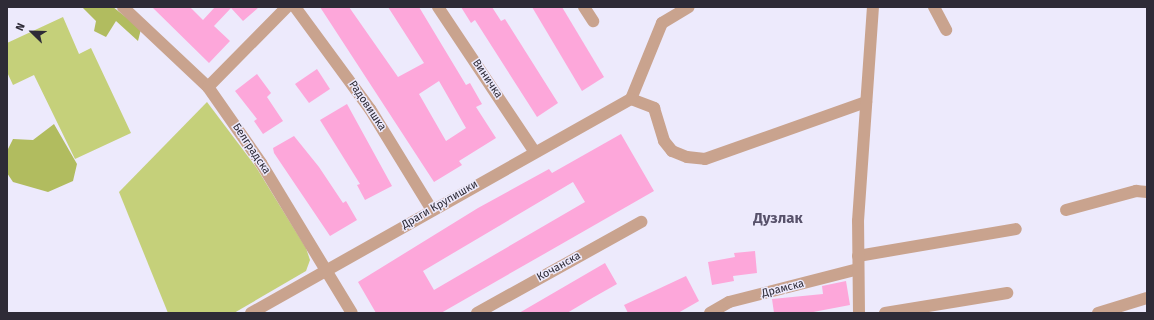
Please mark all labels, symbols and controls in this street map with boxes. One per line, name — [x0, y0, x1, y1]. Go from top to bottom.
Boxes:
north arrow — [12, 12, 52, 52]
text: N — [13, 21, 28, 33]
street label: Виничка — [469, 57, 505, 101]
street label: Радовишка — [345, 79, 389, 133]
street label: Белградска — [229, 121, 273, 177]
street label: Драги Крупишки — [400, 178, 480, 232]
district label: Дузлак — [753, 210, 803, 228]
street label: Кочанска — [535, 250, 583, 284]
street label: Драмска — [760, 277, 806, 301]

